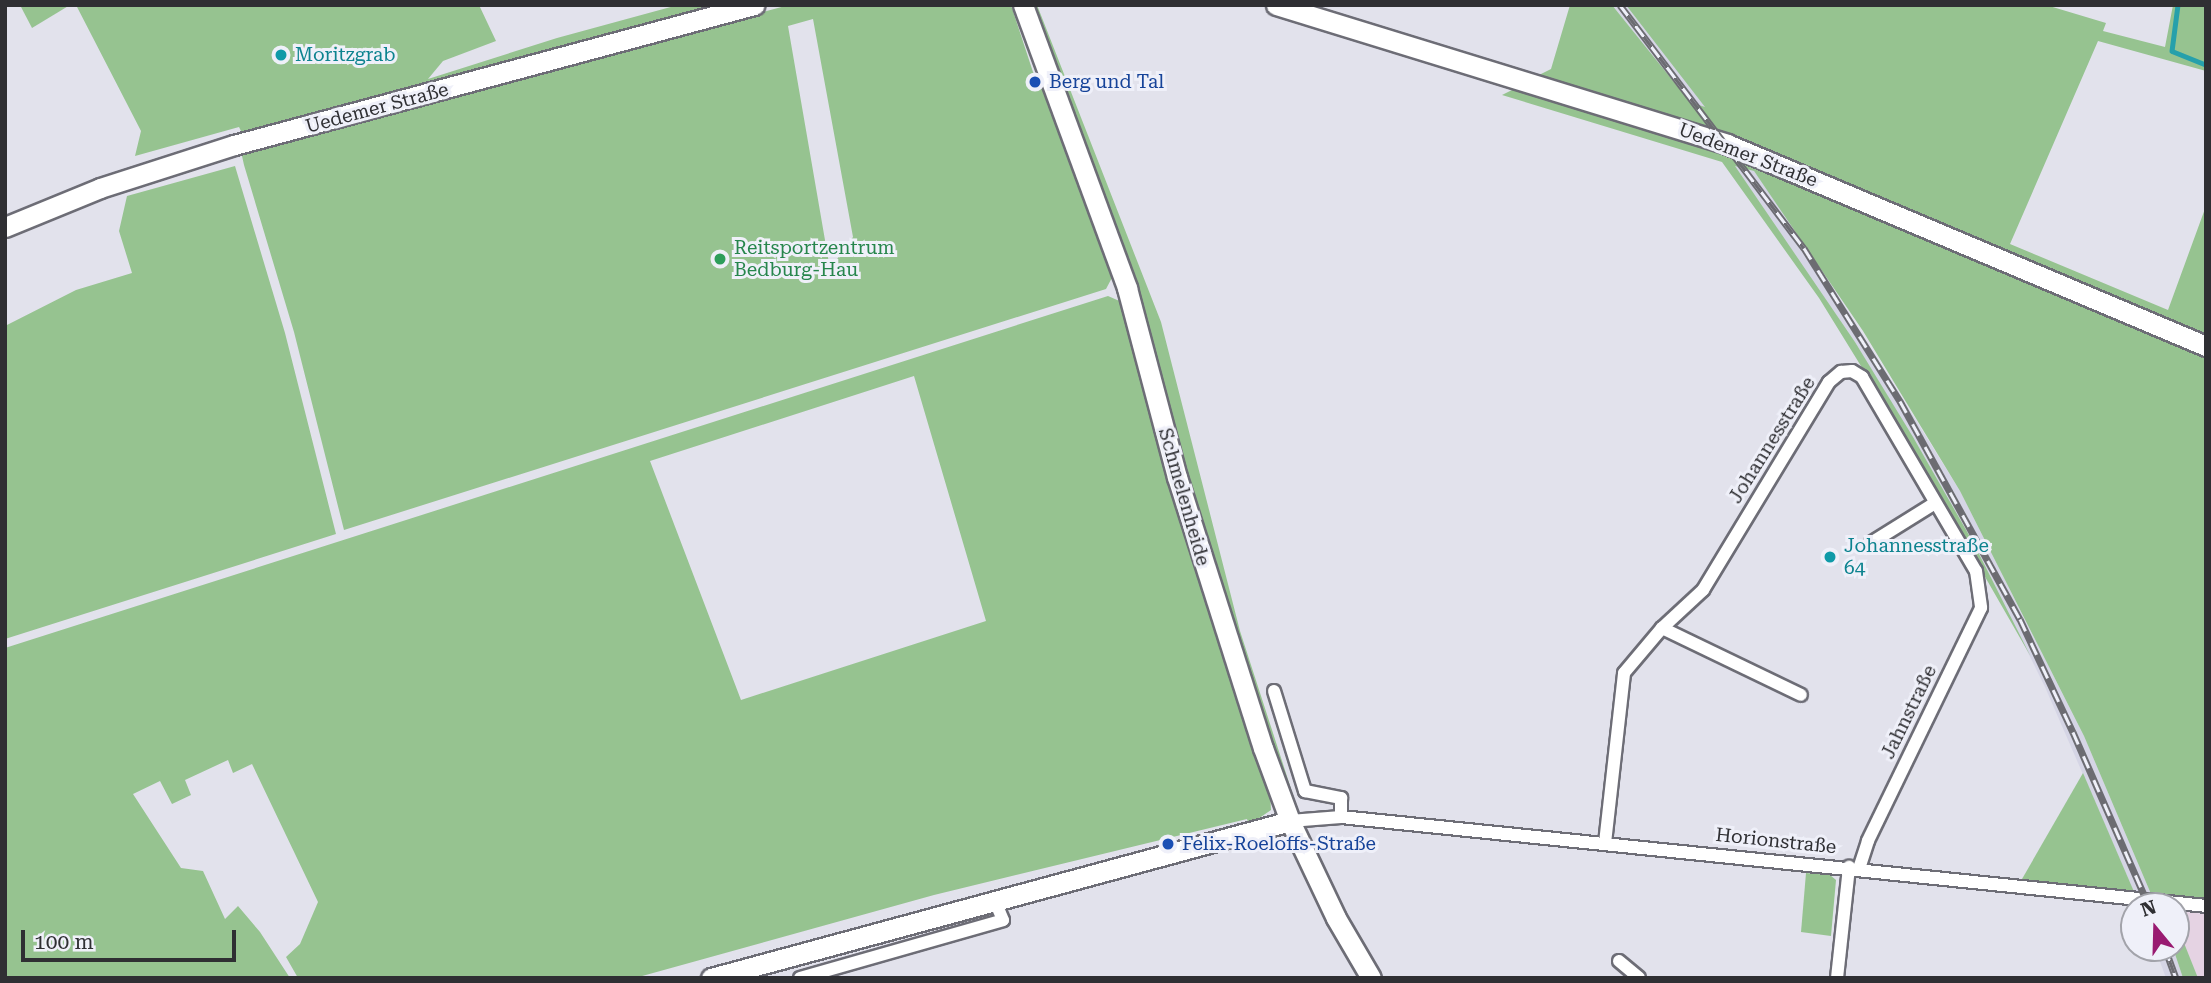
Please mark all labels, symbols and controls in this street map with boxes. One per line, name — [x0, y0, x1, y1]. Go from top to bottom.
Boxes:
place label: Moritzgrab — [295, 44, 396, 66]
marker: Moritzgrab — [273, 47, 289, 63]
place label: Berg und Tal — [1049, 71, 1164, 93]
marker: Berg und Tal — [1027, 74, 1043, 90]
street label: Uedemer Straße — [303, 78, 451, 138]
street label: Uedemer Straße — [1675, 118, 1821, 192]
place label: Reitsportzentrum Bedburg-Hau — [734, 237, 895, 281]
marker: Reitsportzentrum Bedburg-Hau — [712, 251, 728, 267]
street label: Johannesstraße — [1724, 373, 1820, 507]
street label: Schmelenheide — [1153, 425, 1215, 569]
place label: Johannesstraße 64 — [1844, 535, 1989, 579]
marker: Johannesstraße 64 — [1822, 549, 1838, 565]
street label: Jahnstraße — [1877, 661, 1941, 763]
street label: Horionstraße — [1714, 823, 1838, 859]
place label: Felix-Roeloffs-Straße — [1182, 833, 1376, 855]
marker: Felix-Roeloffs-Straße — [1160, 836, 1176, 852]
north arrow — [2120, 892, 2190, 962]
text: N — [2138, 895, 2159, 922]
scale bar — [24, 916, 240, 960]
text: 100 m — [34, 930, 94, 954]

